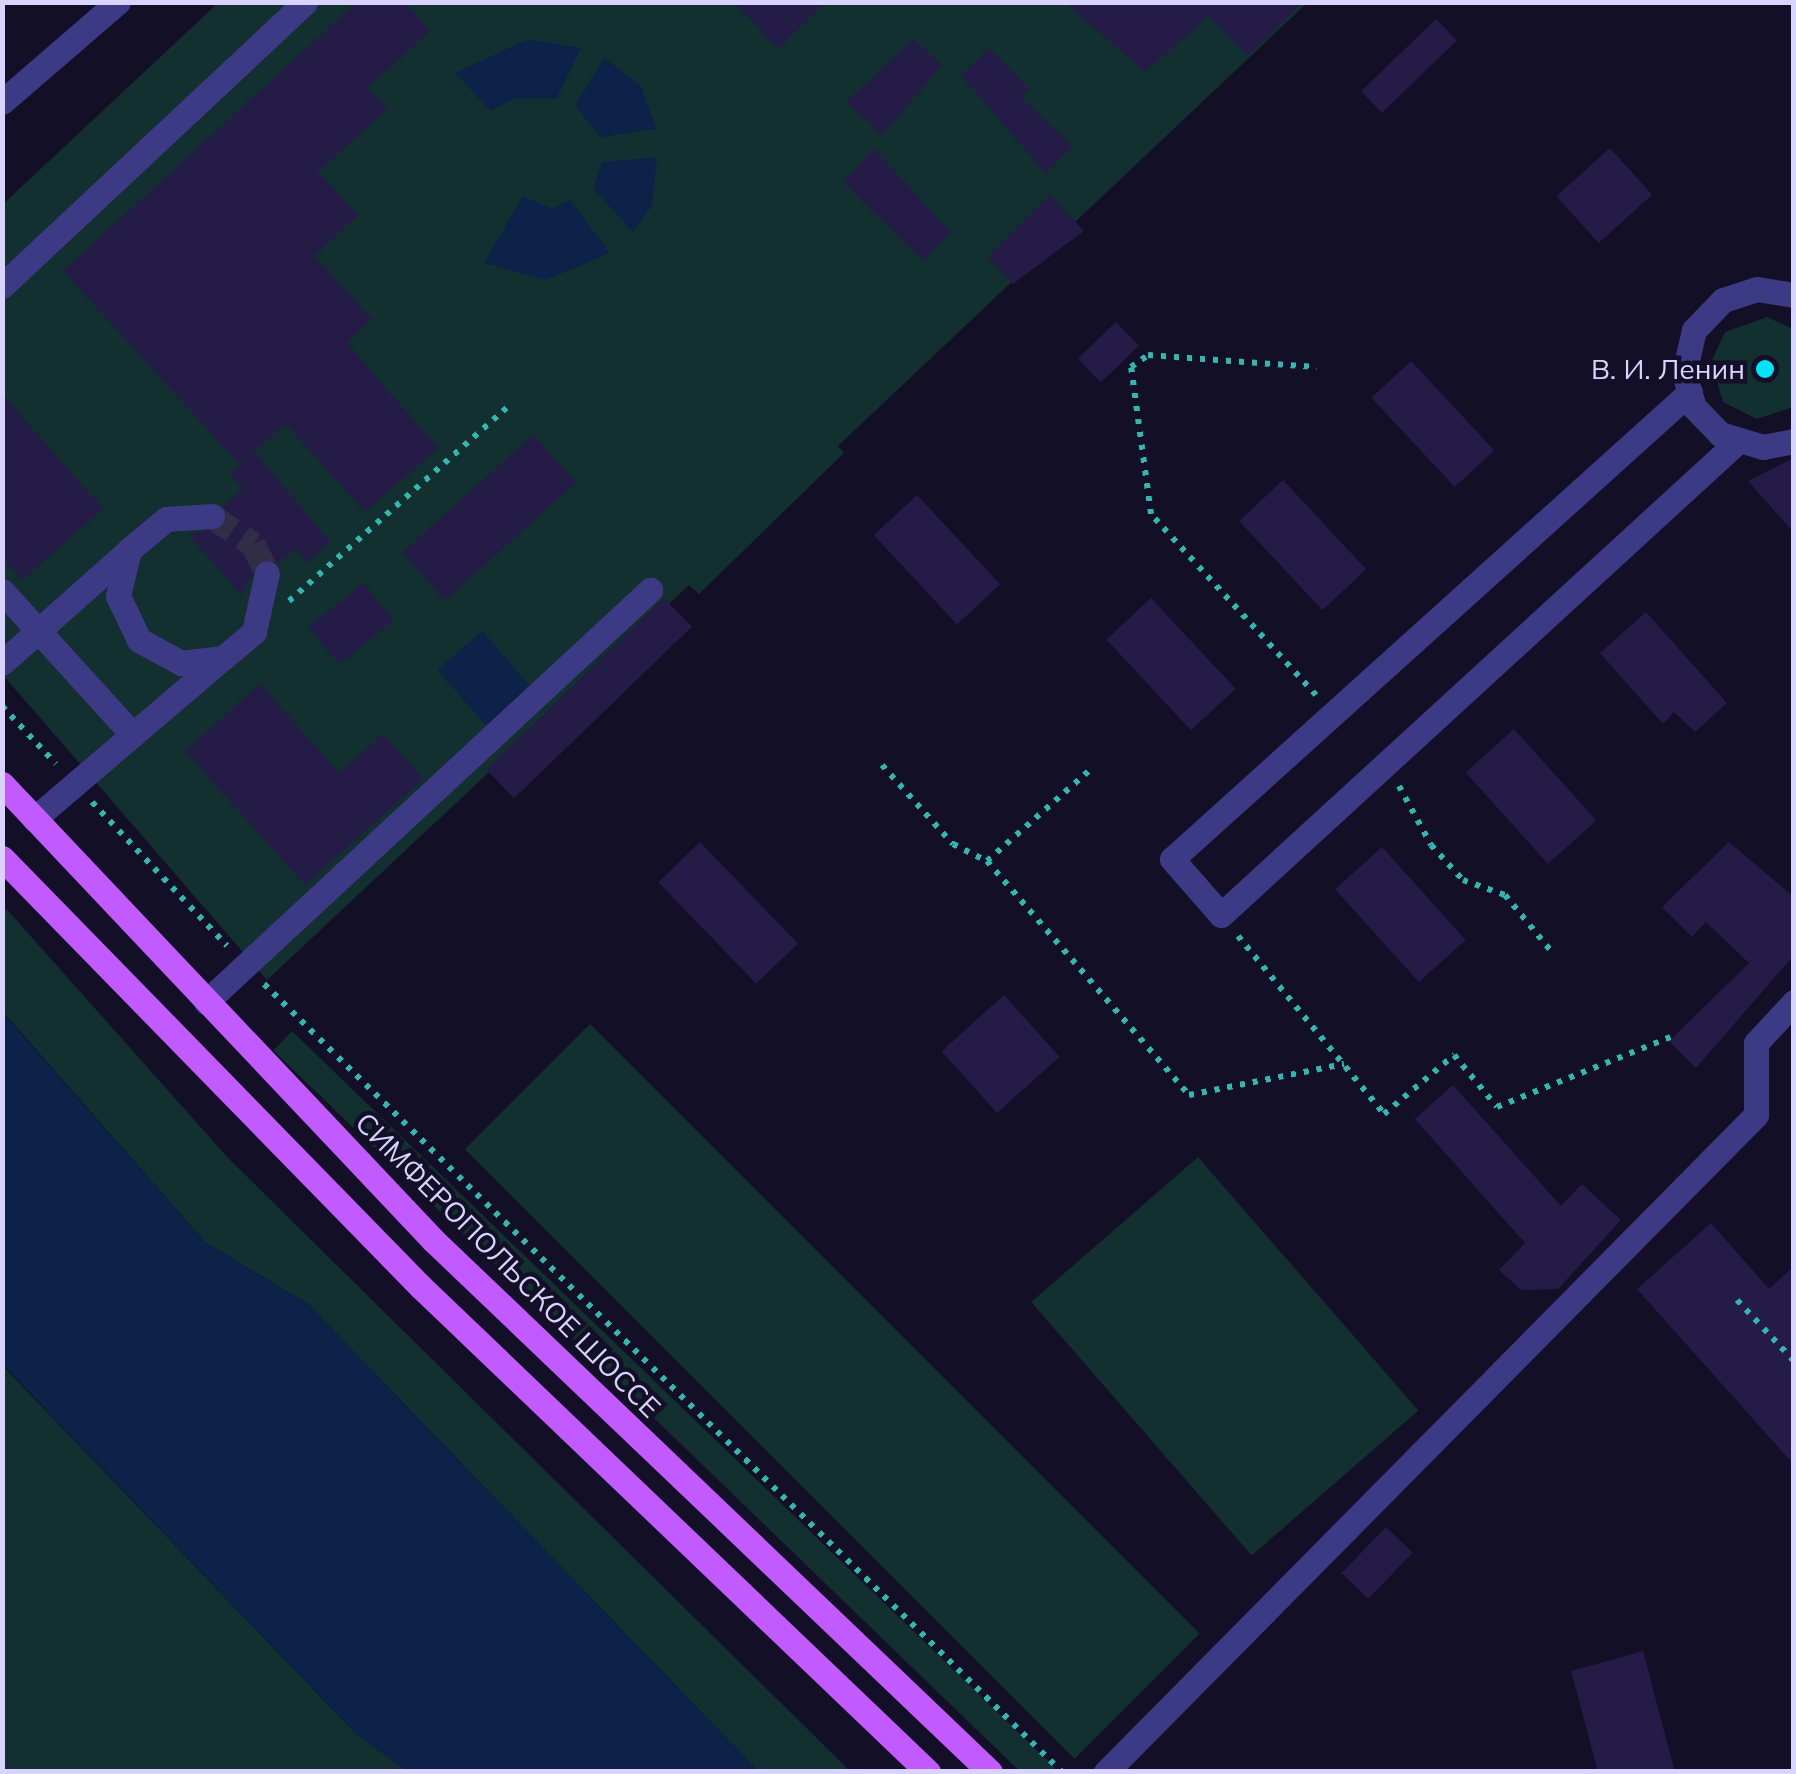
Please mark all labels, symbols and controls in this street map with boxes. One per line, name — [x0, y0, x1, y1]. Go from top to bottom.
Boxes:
place label: В. И. Ленин — [1591, 352, 1745, 386]
marker: В. И. Ленин — [1754, 358, 1776, 380]
street label: СИМФЕРОПОЛЬСКОЕ ШОССЕ — [349, 1106, 667, 1424]

